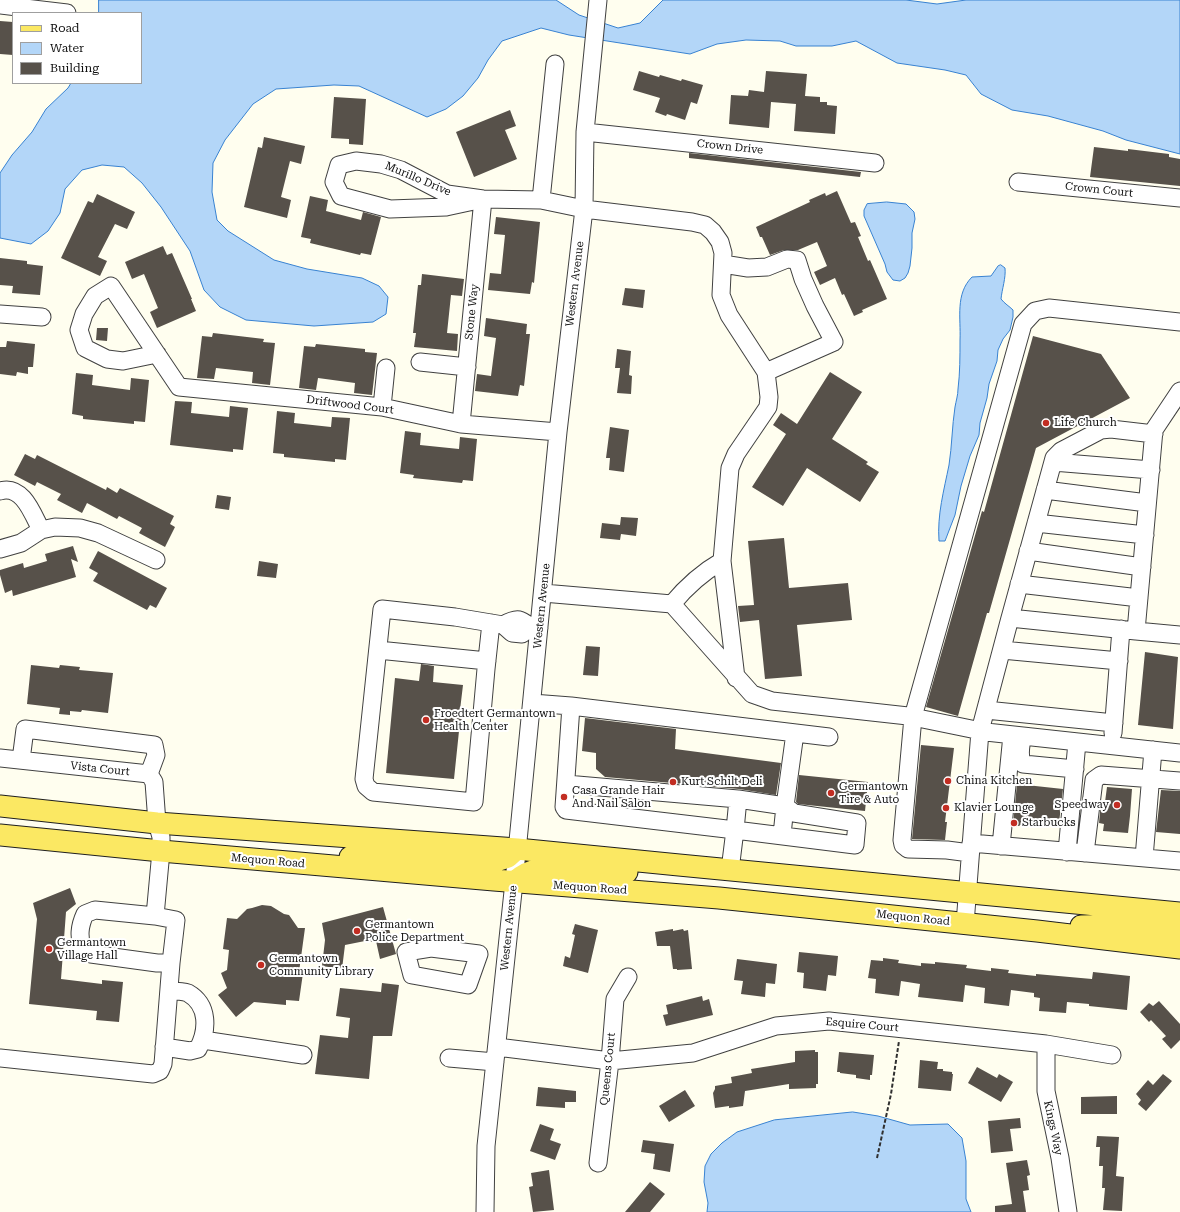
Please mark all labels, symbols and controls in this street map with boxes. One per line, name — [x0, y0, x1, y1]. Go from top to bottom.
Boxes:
legend — [12, 12, 142, 84]
text: Road — [50, 21, 79, 35]
text: Water — [50, 41, 84, 55]
text: Building — [50, 61, 99, 75]
street label: Crown Drive — [696, 137, 764, 157]
street label: Murillo Drive — [383, 159, 453, 199]
street label: Crown Court — [1064, 180, 1134, 200]
street label: Western Avenue — [563, 241, 587, 327]
street label: Stone Way — [462, 283, 482, 341]
street label: Driftwood Court — [306, 393, 394, 417]
place label: Life Church — [1054, 416, 1117, 430]
marker: Life Church — [1041, 418, 1051, 428]
street label: Western Avenue — [531, 563, 553, 649]
place label: Froedtert Germantown Health Center — [434, 707, 556, 733]
marker: Froedtert Germantown Health Center — [421, 715, 431, 725]
street label: Vista Court — [70, 759, 130, 779]
place label: China Kitchen — [956, 774, 1032, 788]
place label: Kurt Schilt Deli — [681, 775, 763, 789]
marker: China Kitchen — [943, 776, 953, 786]
marker: Kurt Schilt Deli — [668, 777, 678, 787]
place label: Germantown Tire & Auto — [839, 780, 908, 806]
place label: Casa Grande Hair And Nail Salon — [572, 784, 665, 810]
marker: Germantown Tire & Auto — [826, 788, 836, 798]
marker: Casa Grande Hair And Nail Salon — [559, 792, 569, 802]
place label: Speedway — [1055, 798, 1109, 812]
marker: Speedway — [1112, 800, 1122, 810]
place label: Klavier Lounge — [954, 801, 1034, 815]
marker: Klavier Lounge — [941, 803, 951, 813]
place label: Starbucks — [1022, 816, 1076, 830]
marker: Starbucks — [1009, 818, 1019, 828]
street label: Mequon Road — [231, 851, 305, 871]
street label: Mequon Road — [553, 879, 627, 897]
street label: Western Avenue — [498, 885, 520, 971]
street label: Mequon Road — [876, 908, 950, 928]
place label: Germantown Police Department — [365, 918, 464, 944]
marker: Germantown Police Department — [352, 926, 362, 936]
place label: Germantown Village Hall — [57, 936, 126, 962]
marker: Germantown Village Hall — [44, 944, 54, 954]
place label: Germantown Community Library — [269, 952, 374, 978]
marker: Germantown Community Library — [256, 960, 266, 970]
street label: Esquire Court — [825, 1015, 899, 1035]
street label: Queens Court — [598, 1032, 618, 1106]
street label: Kings Way — [1041, 1099, 1065, 1157]

